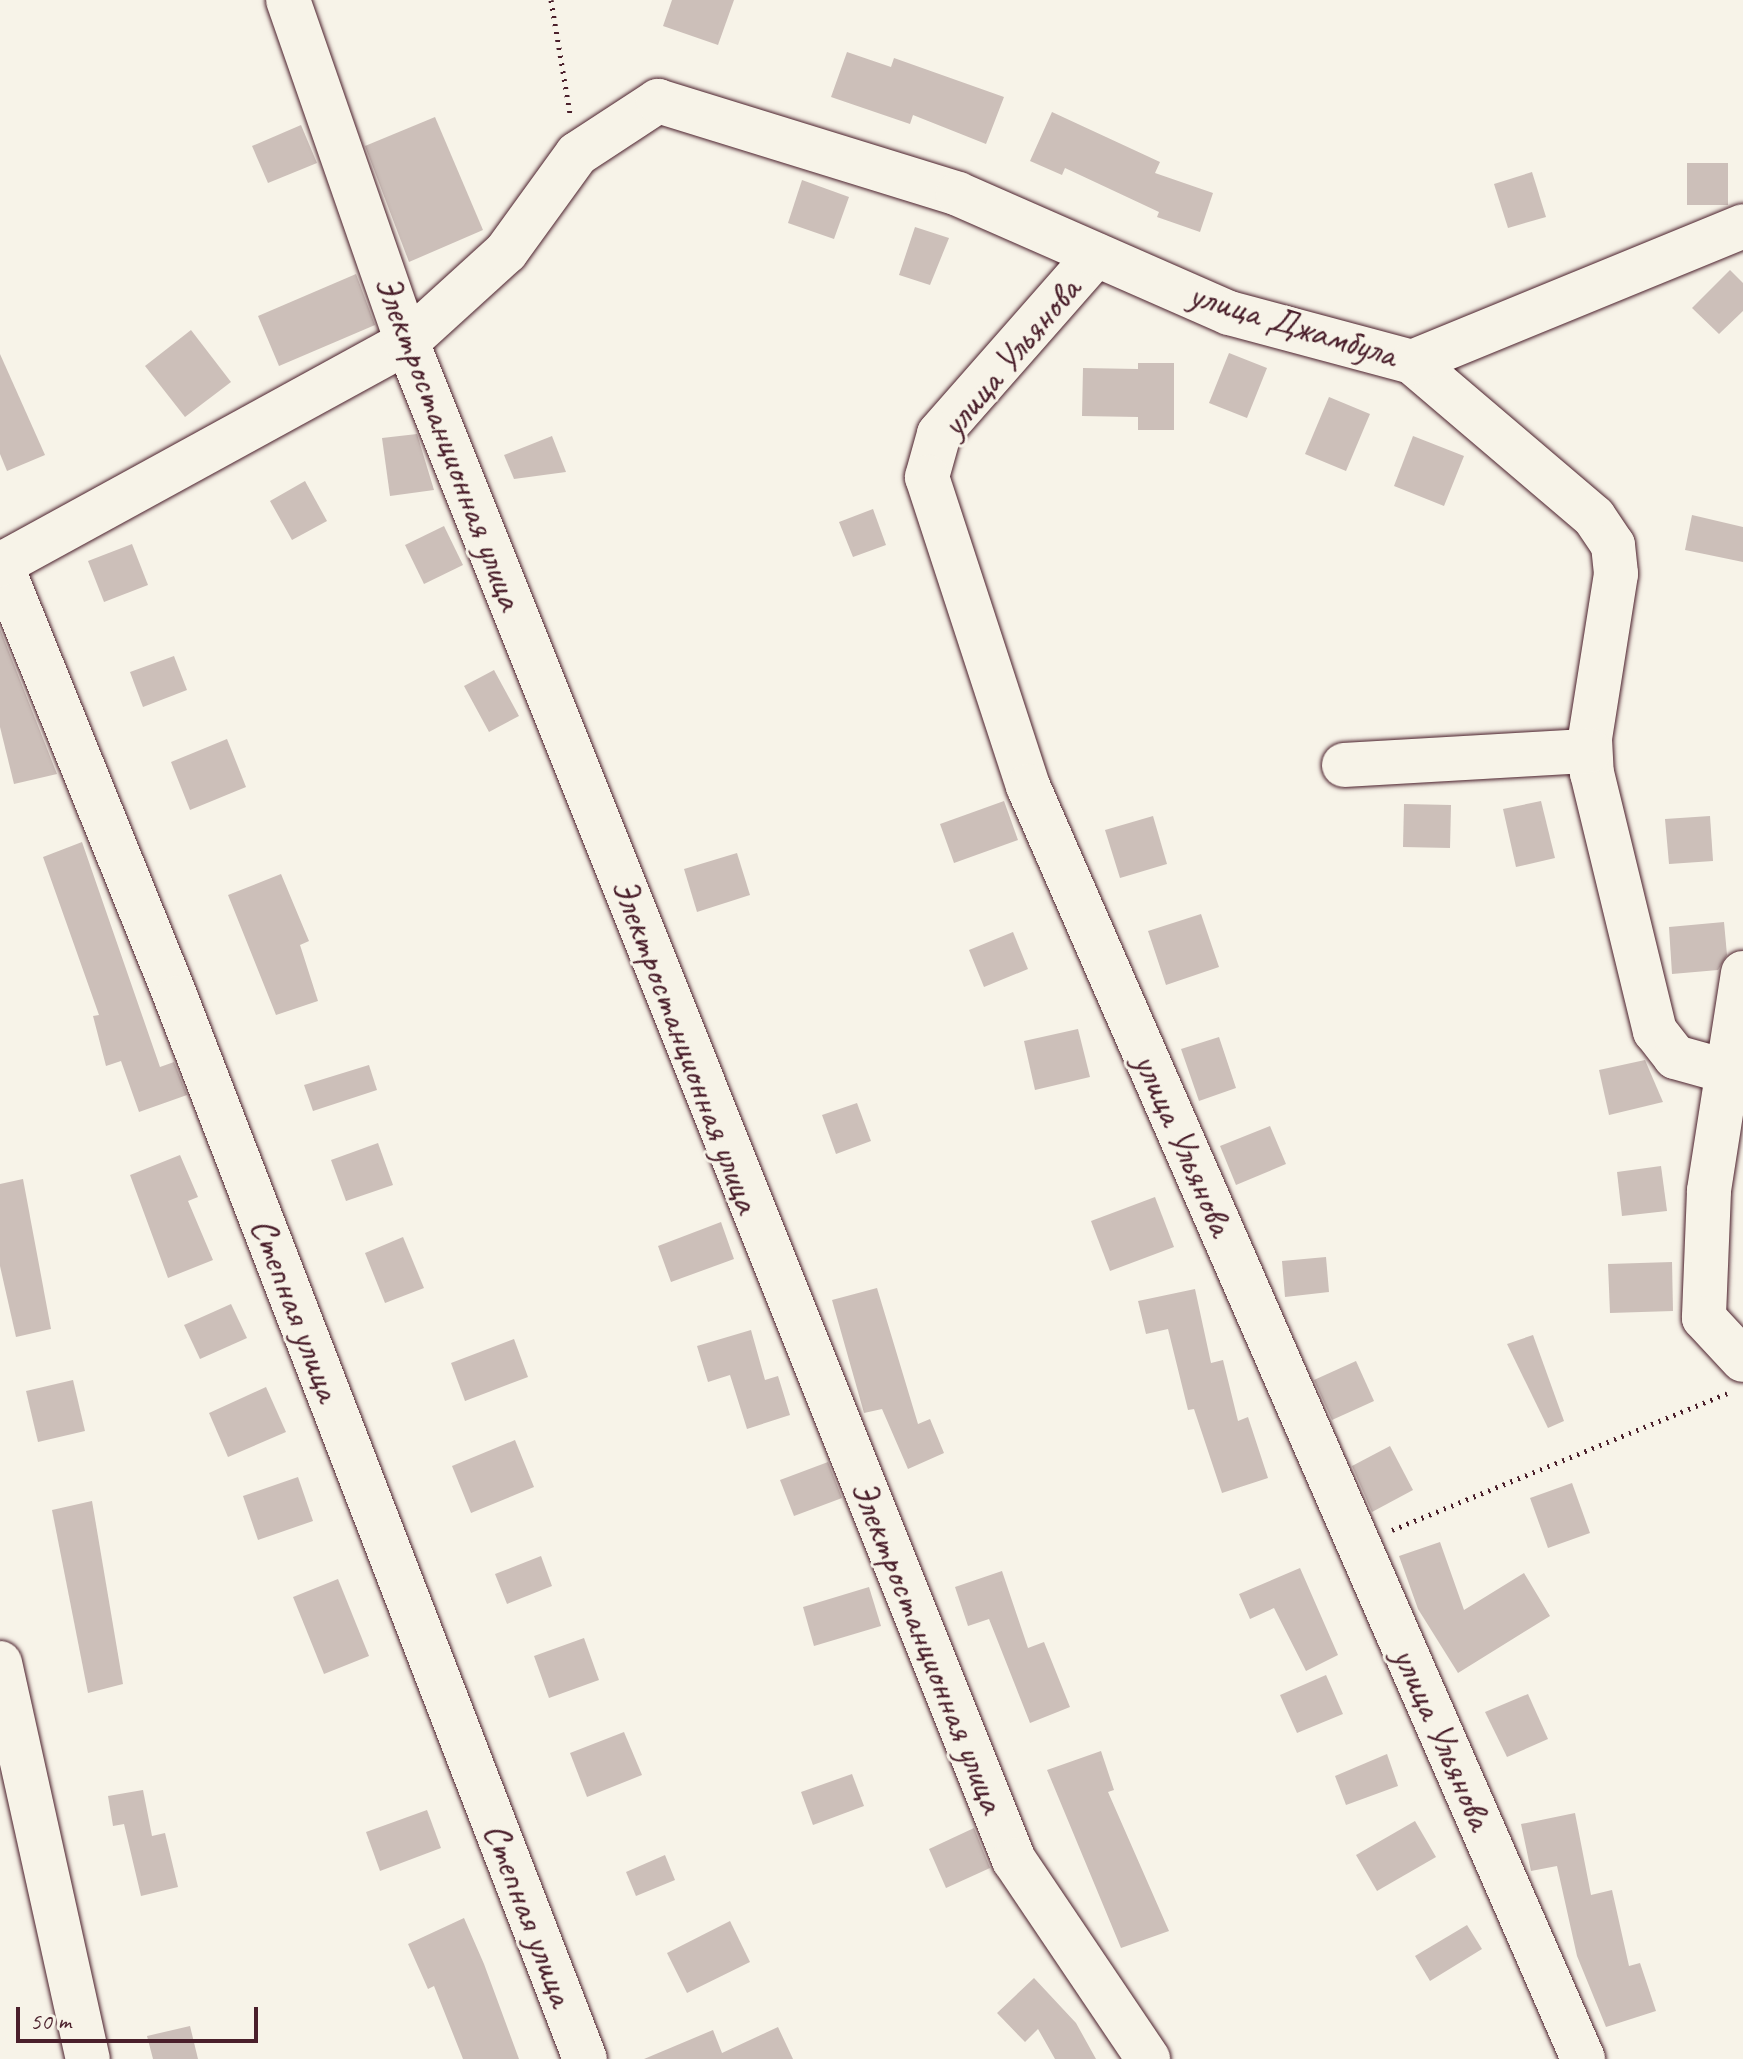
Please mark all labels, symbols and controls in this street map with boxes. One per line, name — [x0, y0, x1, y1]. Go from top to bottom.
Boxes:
street label: Электростанционная улица — [364, 267, 534, 617]
street label: улица Ульянова — [930, 268, 1090, 446]
street label: улица Джамбула — [1181, 270, 1405, 378]
street label: Электростанционная улица — [601, 870, 771, 1220]
street label: улица Ульянова — [1124, 1046, 1244, 1242]
street label: Степная улица — [240, 1211, 352, 1407]
street label: Электростанционная улица — [840, 1472, 1016, 1820]
street label: улица Ульянова — [1383, 1640, 1503, 1836]
street label: Степная улица — [473, 1816, 585, 2012]
scale bar — [20, 1991, 262, 2041]
text: 50 m — [30, 2006, 71, 2036]

